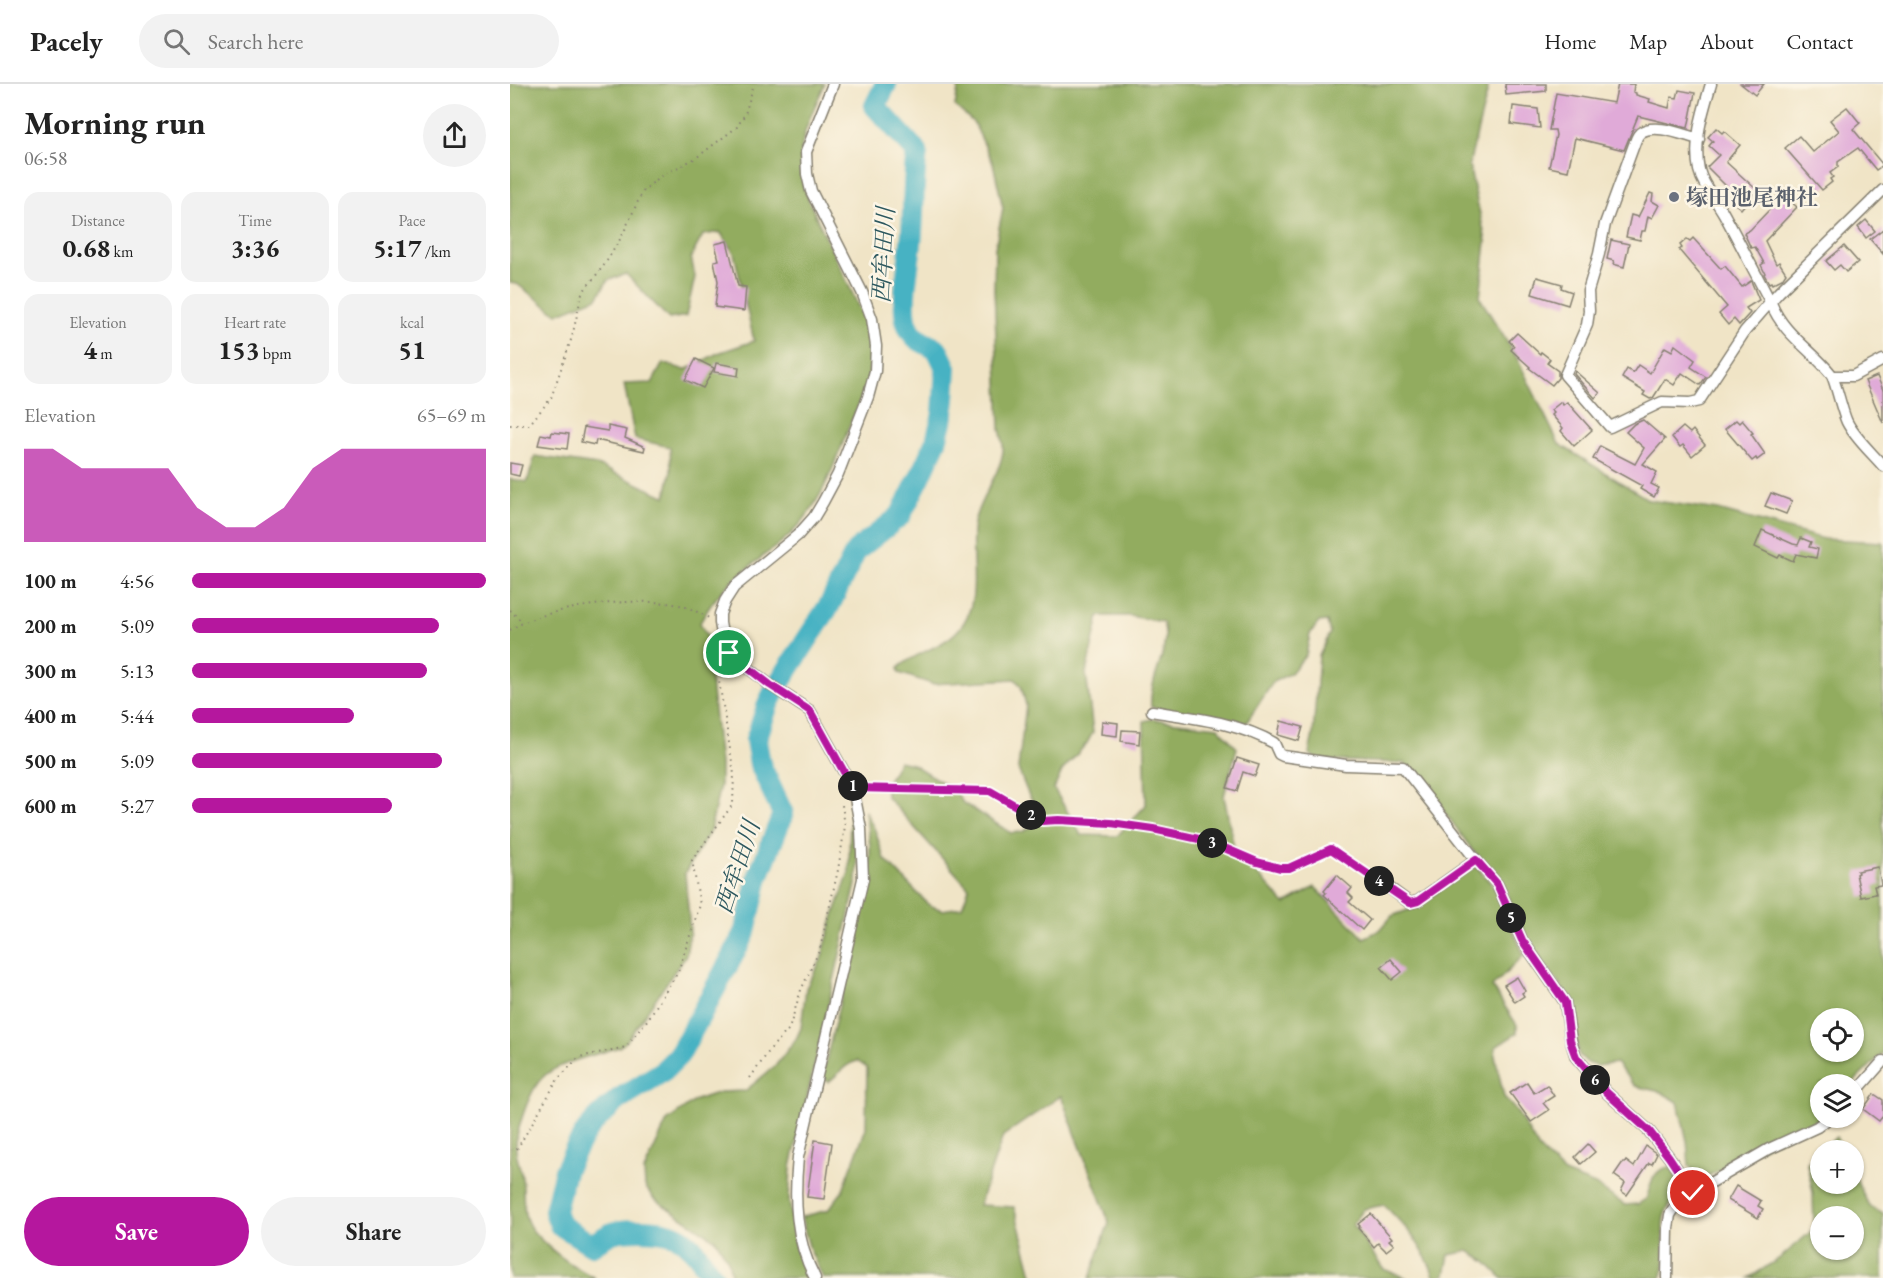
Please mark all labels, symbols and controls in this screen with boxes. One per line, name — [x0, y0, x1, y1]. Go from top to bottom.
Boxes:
search box — [139, 14, 559, 68]
text: Pacely — [30, 23, 103, 59]
icon: search — [160, 25, 193, 58]
text: Search here — [208, 27, 303, 56]
text: Home — [1544, 28, 1596, 55]
text: Map — [1629, 28, 1667, 55]
text: About — [1700, 28, 1753, 55]
text: Contact — [1786, 28, 1853, 55]
text: Morning run — [24, 101, 206, 144]
button: share — [423, 104, 486, 167]
text: 06:58 — [24, 145, 67, 171]
place label: 塚田池尾神社 — [1686, 183, 1818, 212]
marker: 塚田池尾神社 — [1667, 190, 1681, 204]
water label: 西牟田川 — [865, 203, 901, 304]
text: Distance — [71, 210, 125, 231]
text: Time — [238, 210, 272, 231]
text: Pace — [399, 210, 425, 231]
text: 0.68 — [63, 231, 110, 265]
text: 3:36 — [231, 231, 279, 265]
text: 5:17 — [373, 231, 422, 265]
text: km — [110, 241, 133, 262]
text: /km — [422, 241, 451, 262]
text: Elevation — [69, 312, 127, 333]
text: Heart rate — [224, 312, 286, 333]
text: kcal — [400, 312, 424, 333]
text: 4 — [83, 333, 97, 367]
text: 153 — [218, 333, 260, 367]
text: 51 — [398, 333, 426, 367]
text: m — [97, 343, 113, 364]
text: bpm — [260, 343, 292, 364]
text: Elevation — [24, 402, 96, 428]
text: 65–69 m — [417, 402, 486, 428]
text: 100 m — [24, 568, 77, 594]
text: 4:56 — [120, 568, 154, 594]
text: 200 m — [24, 613, 77, 639]
text: 5:09 — [120, 613, 154, 639]
pin — [703, 627, 754, 678]
icon: arrive — [712, 636, 745, 669]
text: 300 m — [24, 658, 77, 684]
text: 5:13 — [120, 658, 154, 684]
text: 400 m — [24, 703, 77, 729]
text: 5:44 — [120, 703, 154, 729]
text: 500 m — [24, 748, 77, 774]
text: 5:09 — [120, 748, 154, 774]
pin: 1 — [838, 771, 868, 801]
text: 1 — [849, 775, 857, 796]
text: 600 m — [24, 793, 77, 819]
text: 5:27 — [120, 793, 154, 819]
pin: 2 — [1016, 800, 1046, 830]
text: 2 — [1027, 804, 1035, 825]
water label: 西牟田川 — [707, 814, 768, 917]
pin: 3 — [1197, 828, 1227, 858]
text: 3 — [1208, 832, 1216, 853]
pin: 4 — [1364, 866, 1394, 896]
text: 4 — [1375, 870, 1383, 891]
pin: 5 — [1496, 903, 1526, 933]
text: 5 — [1507, 907, 1515, 928]
map controls — [1810, 1008, 1864, 1260]
button: locate — [1810, 1008, 1864, 1062]
pin: 6 — [1580, 1065, 1610, 1095]
text: 6 — [1591, 1069, 1599, 1090]
button: layers — [1810, 1074, 1864, 1128]
button: + — [1810, 1140, 1864, 1194]
pin — [1667, 1167, 1718, 1218]
icon: check — [1676, 1176, 1709, 1209]
button: Save — [24, 1197, 249, 1266]
button: Share — [261, 1197, 486, 1266]
button: − — [1810, 1206, 1864, 1260]

